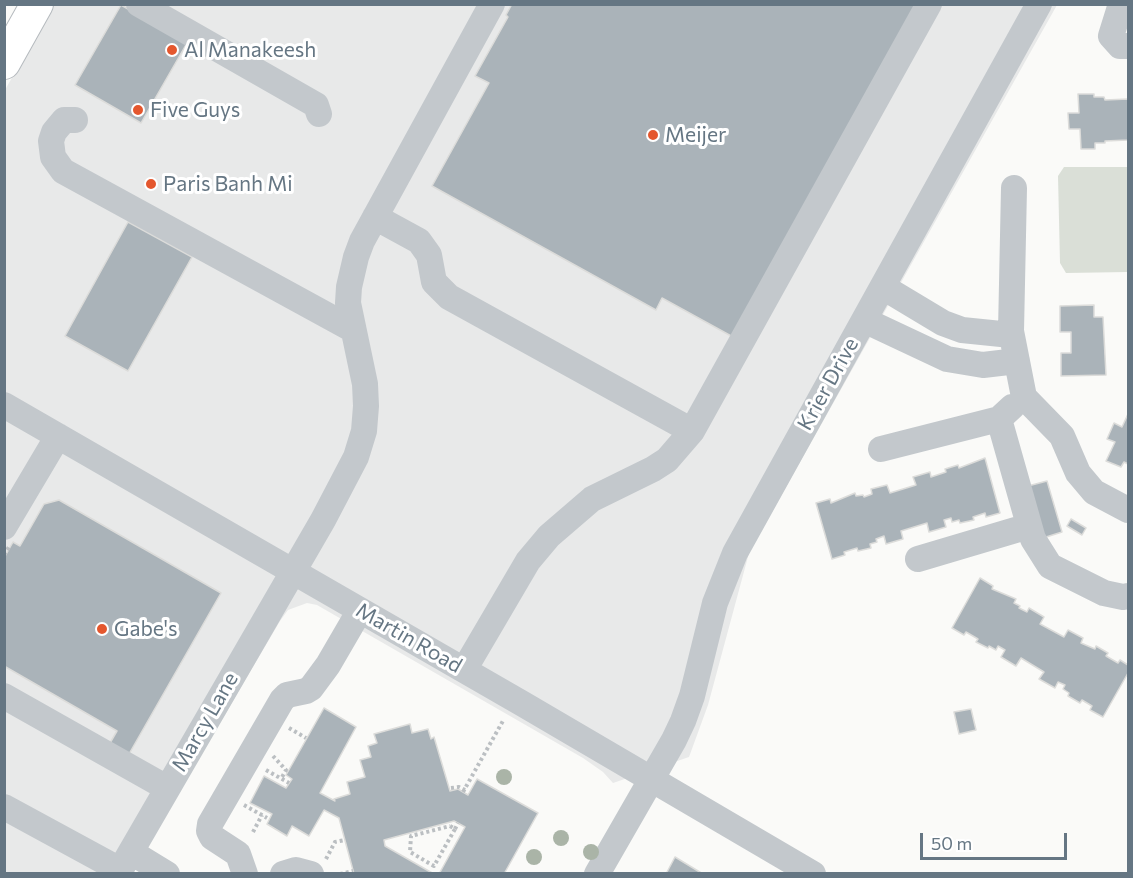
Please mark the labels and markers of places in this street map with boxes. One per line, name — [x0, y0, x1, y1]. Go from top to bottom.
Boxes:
place label: Al Manakeesh — [184, 37, 316, 63]
marker: Al Manakeesh — [165, 43, 179, 57]
place label: Five Guys — [150, 97, 240, 123]
marker: Five Guys — [131, 103, 145, 117]
place label: Meijer — [665, 122, 726, 148]
marker: Meijer — [646, 128, 660, 142]
place label: Paris Banh Mi — [163, 171, 293, 197]
marker: Paris Banh Mi — [144, 177, 158, 191]
place label: Gabe's — [114, 616, 178, 642]
marker: Gabe's — [95, 622, 109, 636]

